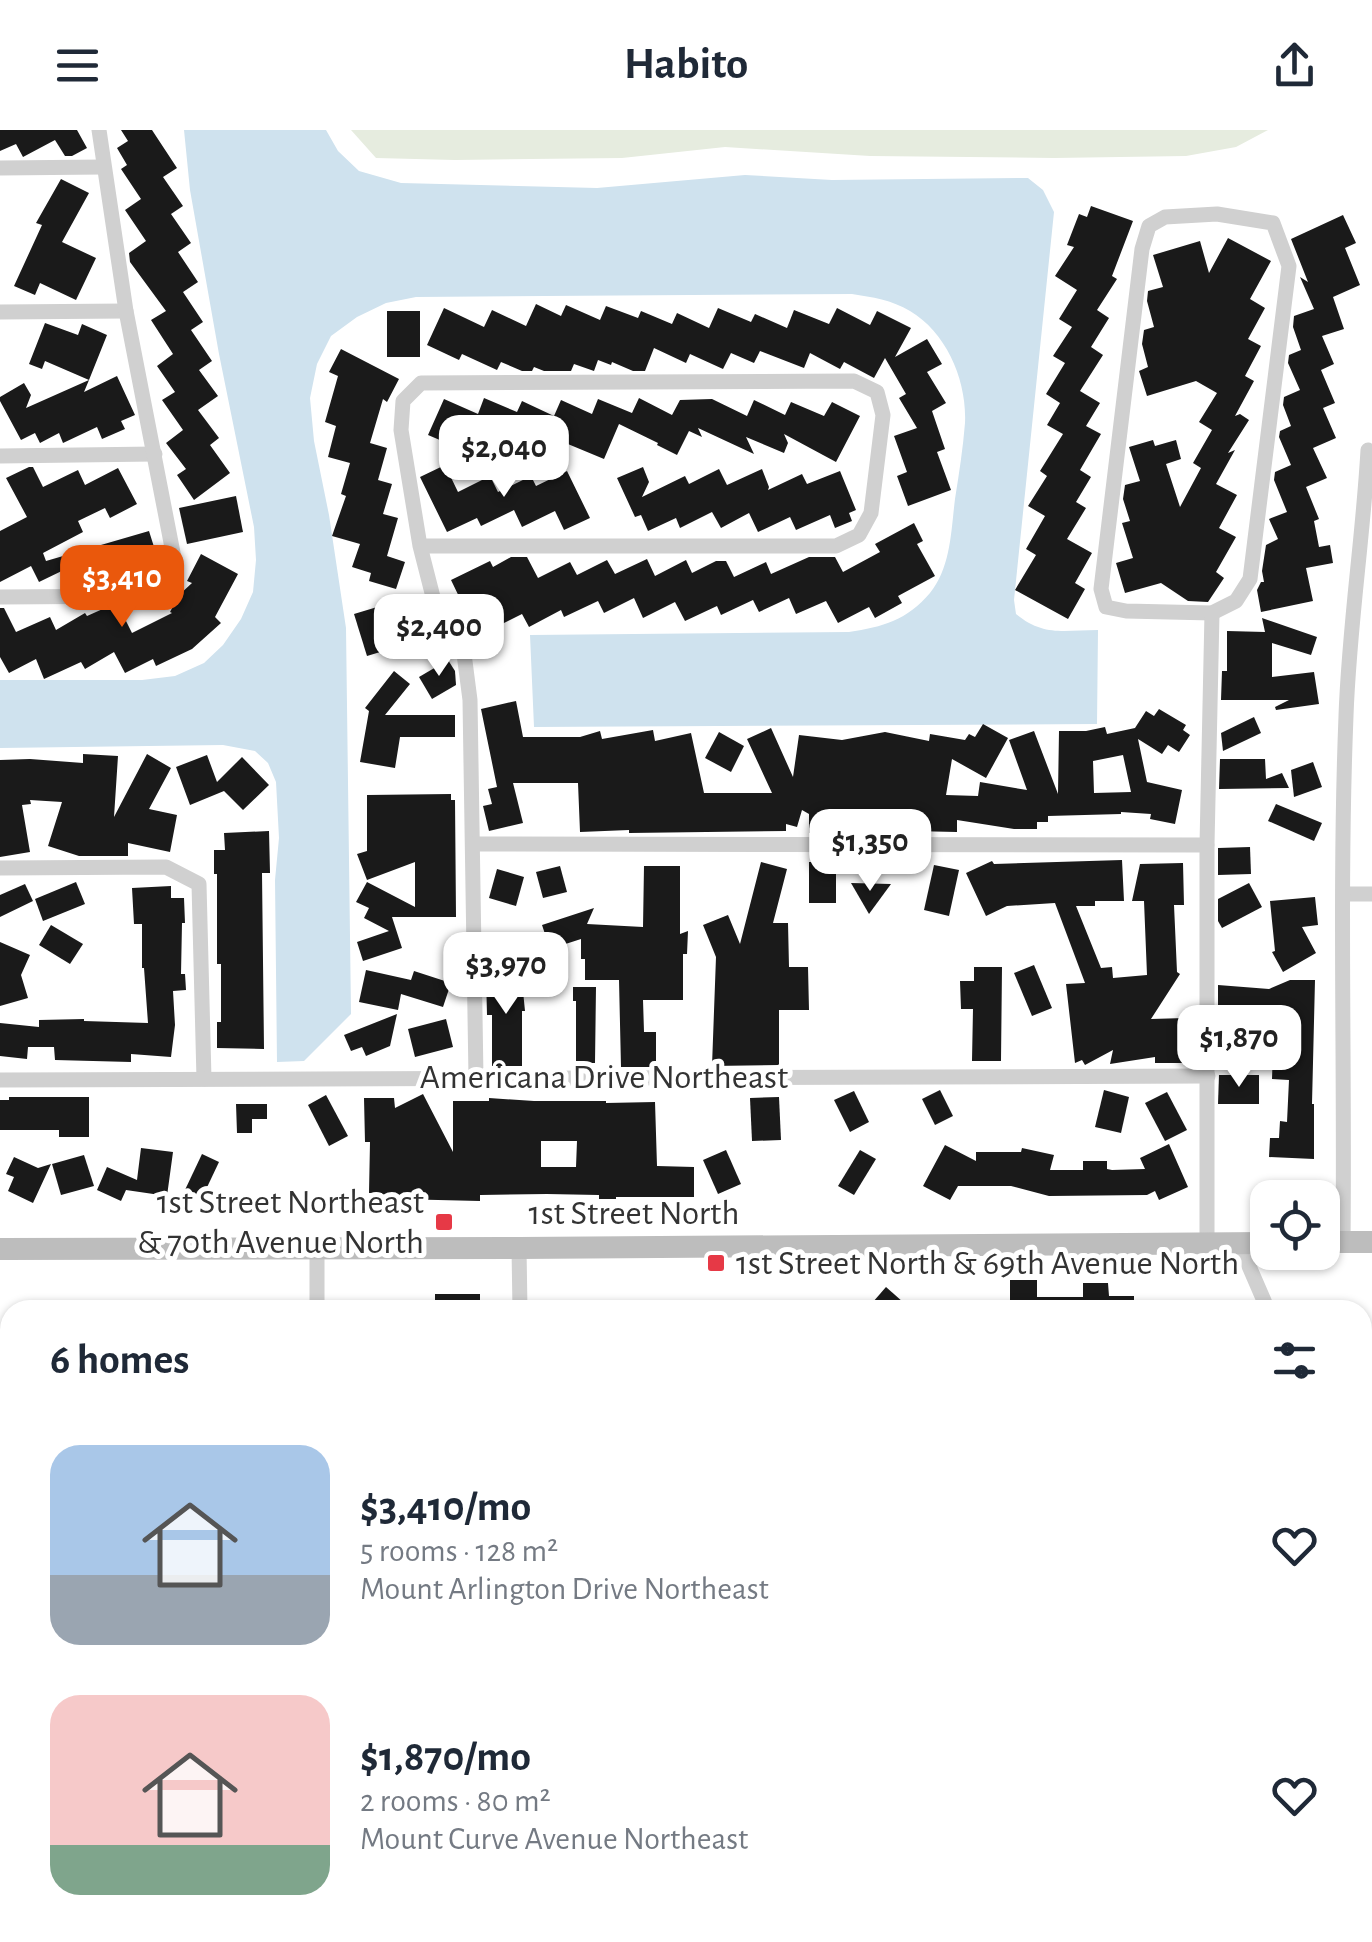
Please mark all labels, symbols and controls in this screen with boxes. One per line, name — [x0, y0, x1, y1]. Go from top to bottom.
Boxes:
icon: menu — [50, 38, 105, 93]
icon: share — [1267, 38, 1322, 93]
text: Habito — [624, 42, 748, 87]
pin: $2,040 — [423, 415, 585, 500]
text: $2,040 — [461, 431, 547, 463]
pin: $3,410 — [41, 545, 203, 630]
text: $3,410 — [82, 561, 162, 593]
pin: $2,400 — [358, 594, 520, 679]
text: $2,400 — [396, 610, 482, 642]
pin: $1,350 — [789, 809, 951, 894]
text: $1,350 — [831, 825, 909, 857]
pin: $3,970 — [425, 932, 587, 1017]
text: $3,970 — [465, 948, 547, 980]
pin: $1,870 — [1158, 1005, 1320, 1090]
text: $1,870 — [1199, 1021, 1279, 1053]
street label: Americana Drive Northeast — [420, 1060, 788, 1095]
map controls — [1250, 1180, 1340, 1270]
button: locate — [1250, 1180, 1340, 1270]
place label: 1st Street Northeast & 70th Avenue North — [137, 1185, 424, 1260]
street label: 1st Street North — [529, 1196, 739, 1231]
marker: 1st Street Northeast & 70th Avenue North — [433, 1211, 455, 1233]
place label: 1st Street North & 69th Avenue North — [736, 1246, 1239, 1281]
marker: 1st Street North & 69th Avenue North — [705, 1252, 727, 1274]
icon: filters — [1267, 1333, 1322, 1388]
text: 6 homes — [50, 1339, 189, 1381]
icon: home — [130, 1485, 250, 1605]
text: $3,410/mo — [360, 1486, 531, 1528]
icon: heart — [1267, 1518, 1322, 1573]
text: 5 rooms · 128 m² — [360, 1535, 558, 1567]
text: Mount Arlington Drive Northeast — [360, 1573, 769, 1605]
icon: home — [130, 1735, 250, 1855]
text: $1,870/mo — [360, 1736, 531, 1778]
icon: heart — [1267, 1768, 1322, 1823]
text: 2 rooms · 80 m² — [360, 1785, 551, 1817]
text: Mount Curve Avenue Northeast — [360, 1823, 748, 1855]

